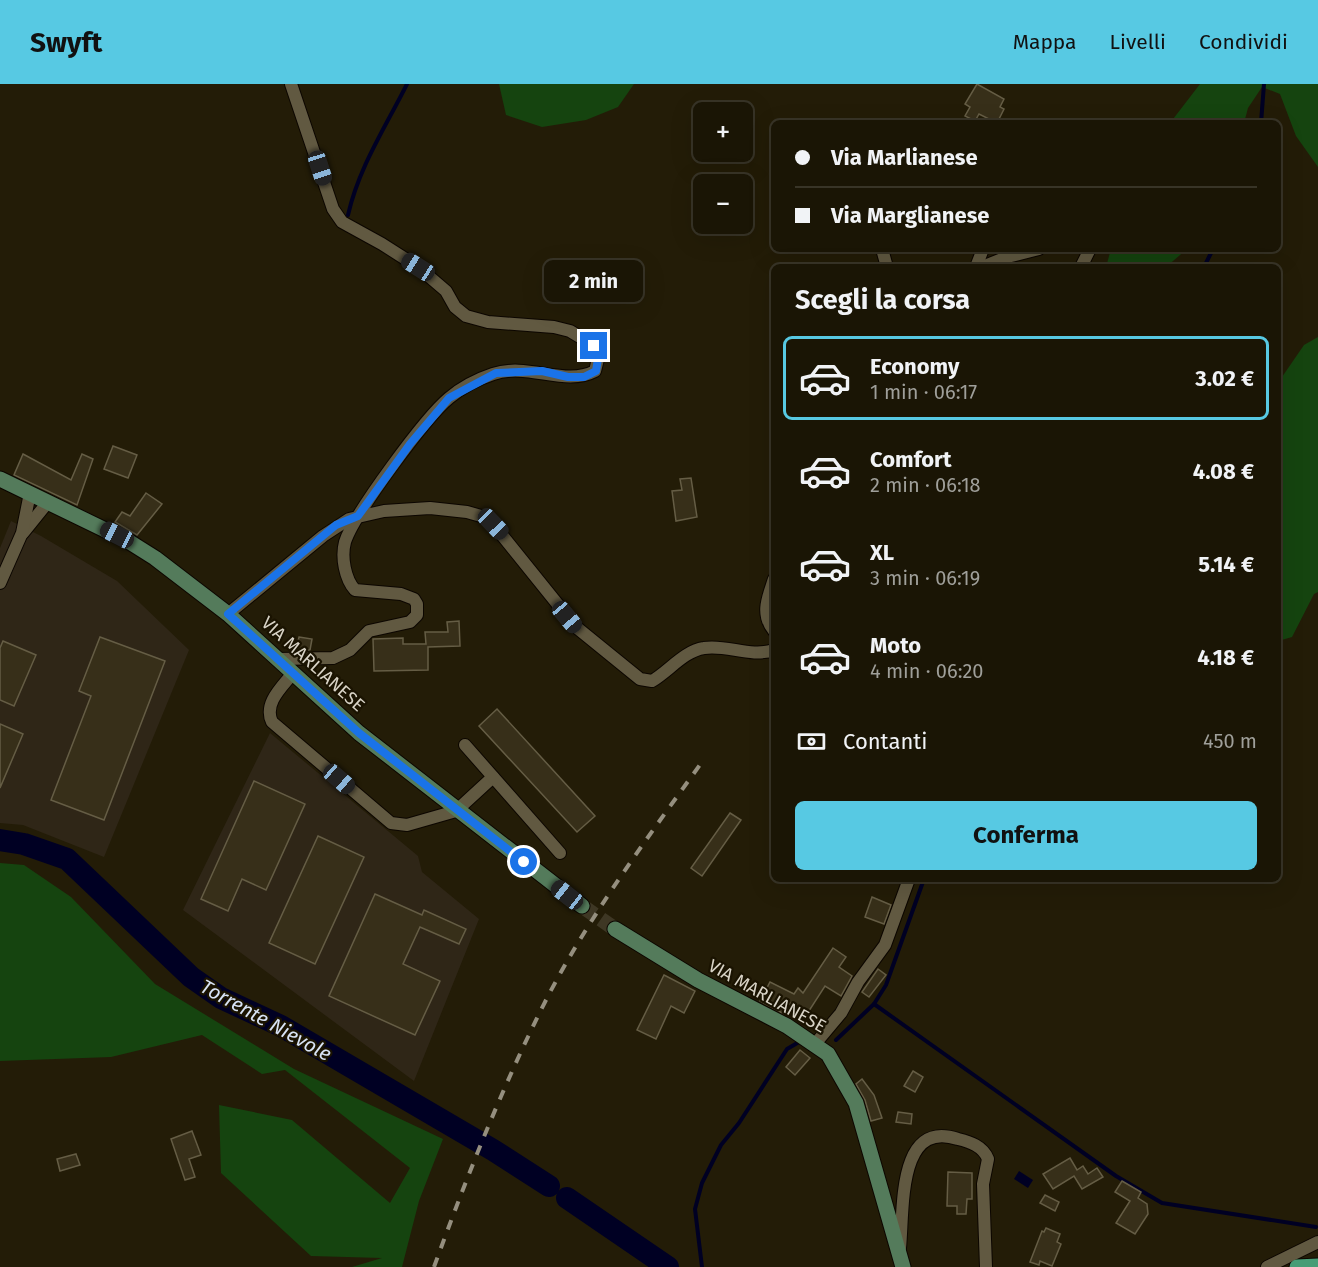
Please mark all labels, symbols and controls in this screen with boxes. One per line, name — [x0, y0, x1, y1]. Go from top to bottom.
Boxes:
text: Swyft — [30, 26, 102, 59]
text: Mappa — [1013, 29, 1077, 55]
text: Livelli — [1110, 29, 1166, 55]
text: Condividi — [1199, 29, 1288, 55]
map controls — [693, 102, 753, 234]
button: + — [693, 102, 753, 162]
text: Via Marlianese — [831, 144, 978, 171]
car — [306, 148, 334, 188]
button: − — [693, 174, 753, 234]
text: Via Marglianese — [831, 202, 989, 229]
car — [398, 250, 438, 284]
callout: 2 min — [544, 259, 644, 301]
text: 2 min — [569, 269, 618, 293]
text: Scegli la corsa — [795, 284, 970, 316]
route end — [580, 332, 607, 359]
icon: car — [798, 351, 852, 405]
text: Economy — [870, 353, 959, 380]
text: 3.02 € — [1195, 365, 1254, 392]
text: 1 min · 06:17 — [870, 380, 977, 404]
icon: car — [798, 444, 852, 498]
text: Comfort — [870, 446, 951, 473]
text: 4.08 € — [1193, 458, 1254, 485]
text: 2 min · 06:18 — [870, 473, 981, 497]
car — [474, 505, 512, 543]
car — [97, 519, 137, 551]
icon: car — [798, 537, 852, 591]
text: XL — [870, 539, 894, 566]
text: 5.14 € — [1198, 551, 1254, 578]
text: 3 min · 06:19 — [870, 566, 980, 590]
car — [549, 597, 585, 637]
street label: VIA MARLIANESE — [257, 612, 369, 716]
icon: car — [798, 630, 852, 684]
text: Moto — [870, 632, 921, 659]
text: 4.18 € — [1197, 644, 1254, 671]
text: 4 min · 06:20 — [870, 659, 984, 683]
icon: cash — [795, 725, 828, 758]
text: Contanti — [843, 728, 927, 755]
text: 450 m — [1203, 729, 1257, 753]
car — [320, 760, 358, 798]
button: Conferma — [795, 801, 1257, 870]
route start — [510, 848, 537, 875]
car — [547, 877, 587, 913]
street label: VIA MARLIANESE — [704, 955, 830, 1037]
water label: Torrente Nievole — [196, 974, 336, 1066]

